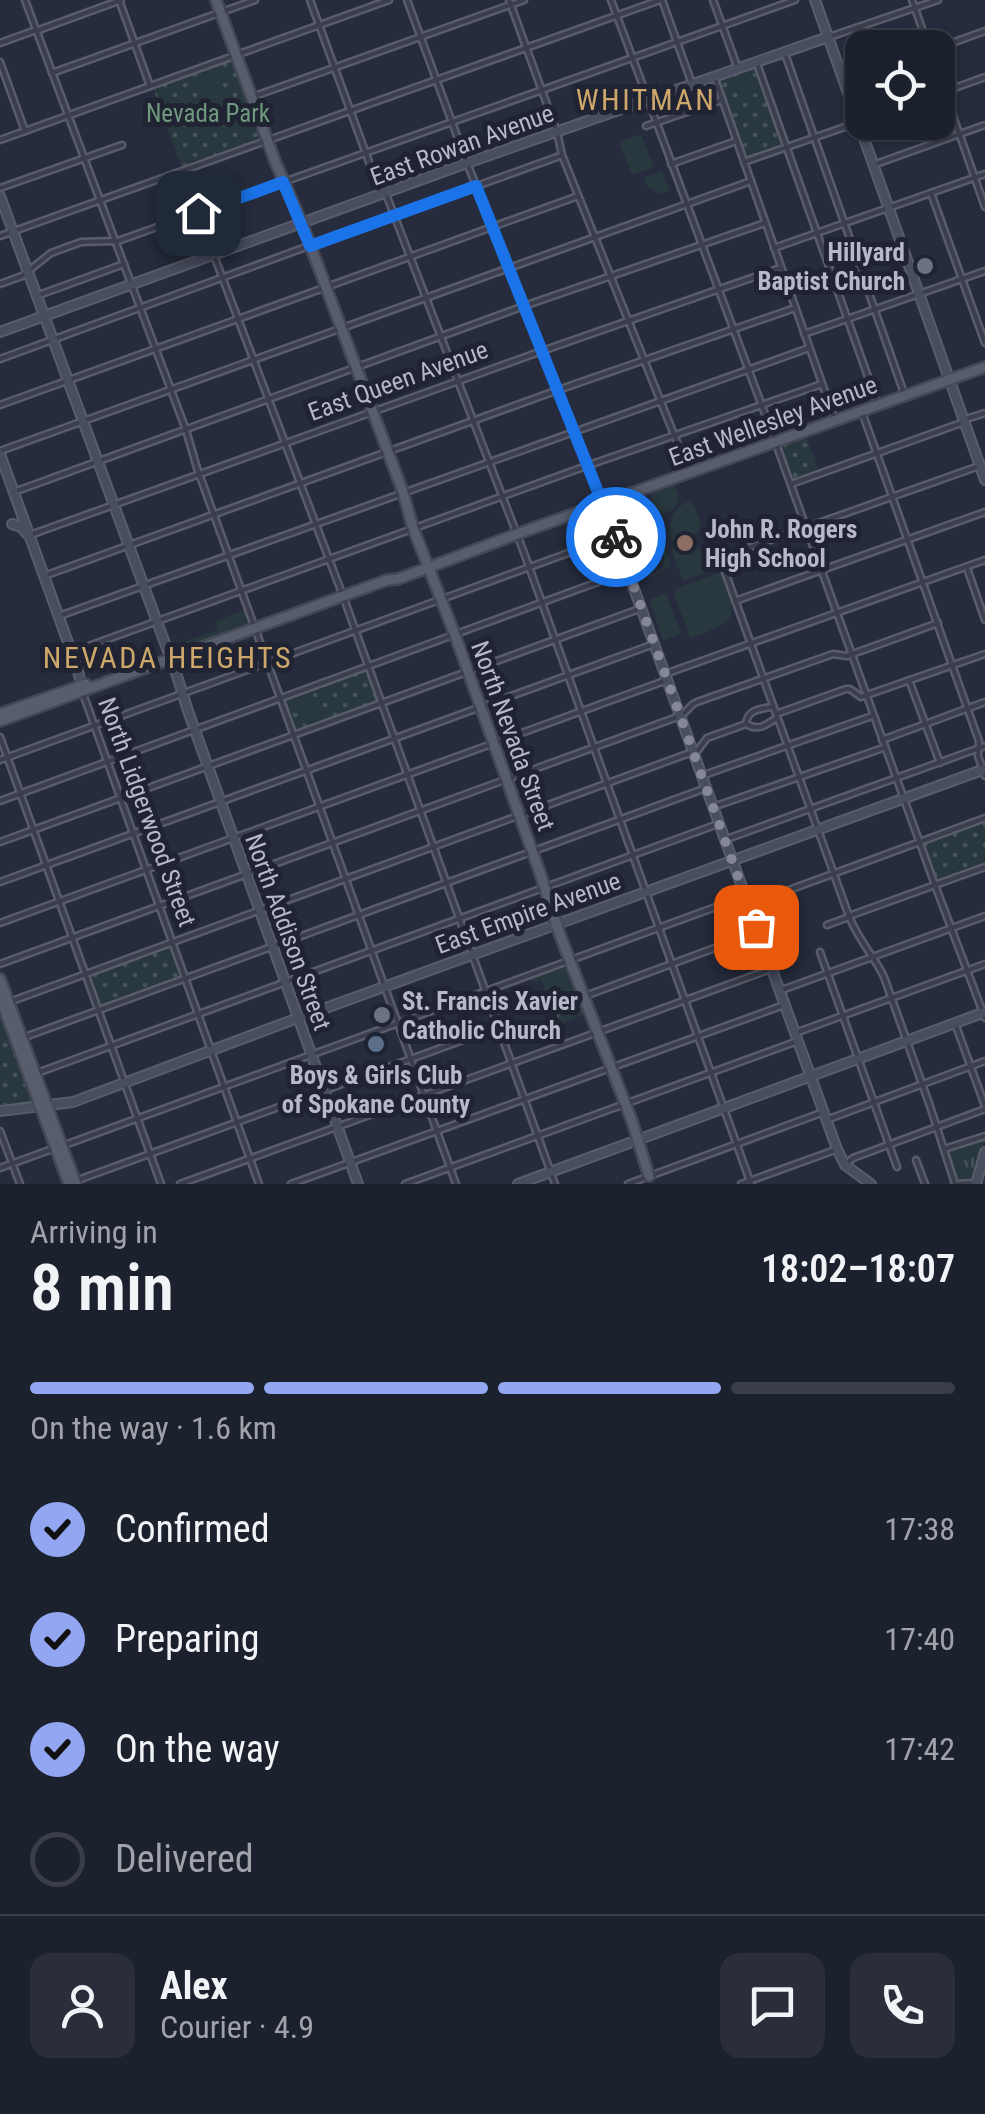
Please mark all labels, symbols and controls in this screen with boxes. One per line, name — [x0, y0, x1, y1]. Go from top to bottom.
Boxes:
map controls — [845, 30, 955, 140]
button: locate — [845, 30, 955, 140]
district label: WHITMAN — [576, 82, 716, 117]
street label: East Rowan Avenue — [366, 98, 558, 192]
park label: Nevada Park — [146, 99, 271, 128]
pin — [156, 171, 241, 256]
icon: home — [171, 186, 226, 241]
place label: Hillyard Baptist Church — [757, 238, 905, 296]
marker: Hillyard Baptist Church — [914, 255, 936, 277]
street label: East Queen Avenue — [304, 335, 492, 427]
street label: East Wellesley Avenue — [665, 370, 881, 472]
courier — [566, 487, 666, 587]
icon: bike — [589, 510, 644, 565]
place label: John R. Rogers High School — [705, 515, 857, 573]
marker: John R. Rogers High School — [674, 532, 696, 554]
street label: North Nevada Street — [465, 637, 561, 835]
district label: NEVADA HEIGHTS — [43, 640, 293, 675]
street label: North Lidgerwood Street — [92, 694, 202, 930]
street label: North Addison Street — [239, 830, 337, 1034]
street label: East Empire Avenue — [431, 866, 625, 960]
pin — [714, 885, 799, 970]
icon: bag — [729, 900, 784, 955]
place label: St. Francis Xavier Catholic Church — [402, 987, 578, 1045]
marker: St. Francis Xavier Catholic Church — [371, 1004, 393, 1026]
marker: Boys & Girls Club of Spokane County — [365, 1033, 387, 1055]
place label: Boys & Girls Club of Spokane County — [282, 1061, 470, 1119]
text: Arriving in — [30, 1213, 158, 1251]
text: 18:02–18:07 — [761, 1247, 955, 1291]
text: 8 min — [30, 1250, 174, 1326]
text: On the way · 1.6 km — [30, 1409, 277, 1447]
icon: check — [30, 1502, 85, 1557]
text: Confirmed — [115, 1507, 270, 1551]
text: 17:38 — [884, 1510, 955, 1548]
icon: check — [30, 1612, 85, 1667]
text: Preparing — [115, 1617, 260, 1661]
text: 17:40 — [884, 1620, 955, 1658]
icon: check — [30, 1722, 85, 1777]
text: On the way — [115, 1727, 280, 1771]
text: 17:42 — [884, 1730, 955, 1768]
text: Delivered — [115, 1837, 254, 1881]
button: person — [30, 1953, 135, 2058]
button: chat — [720, 1953, 825, 2058]
button: phone — [850, 1953, 955, 2058]
text: Alex — [160, 1964, 228, 2008]
text: Courier · 4.9 — [160, 2008, 314, 2046]

